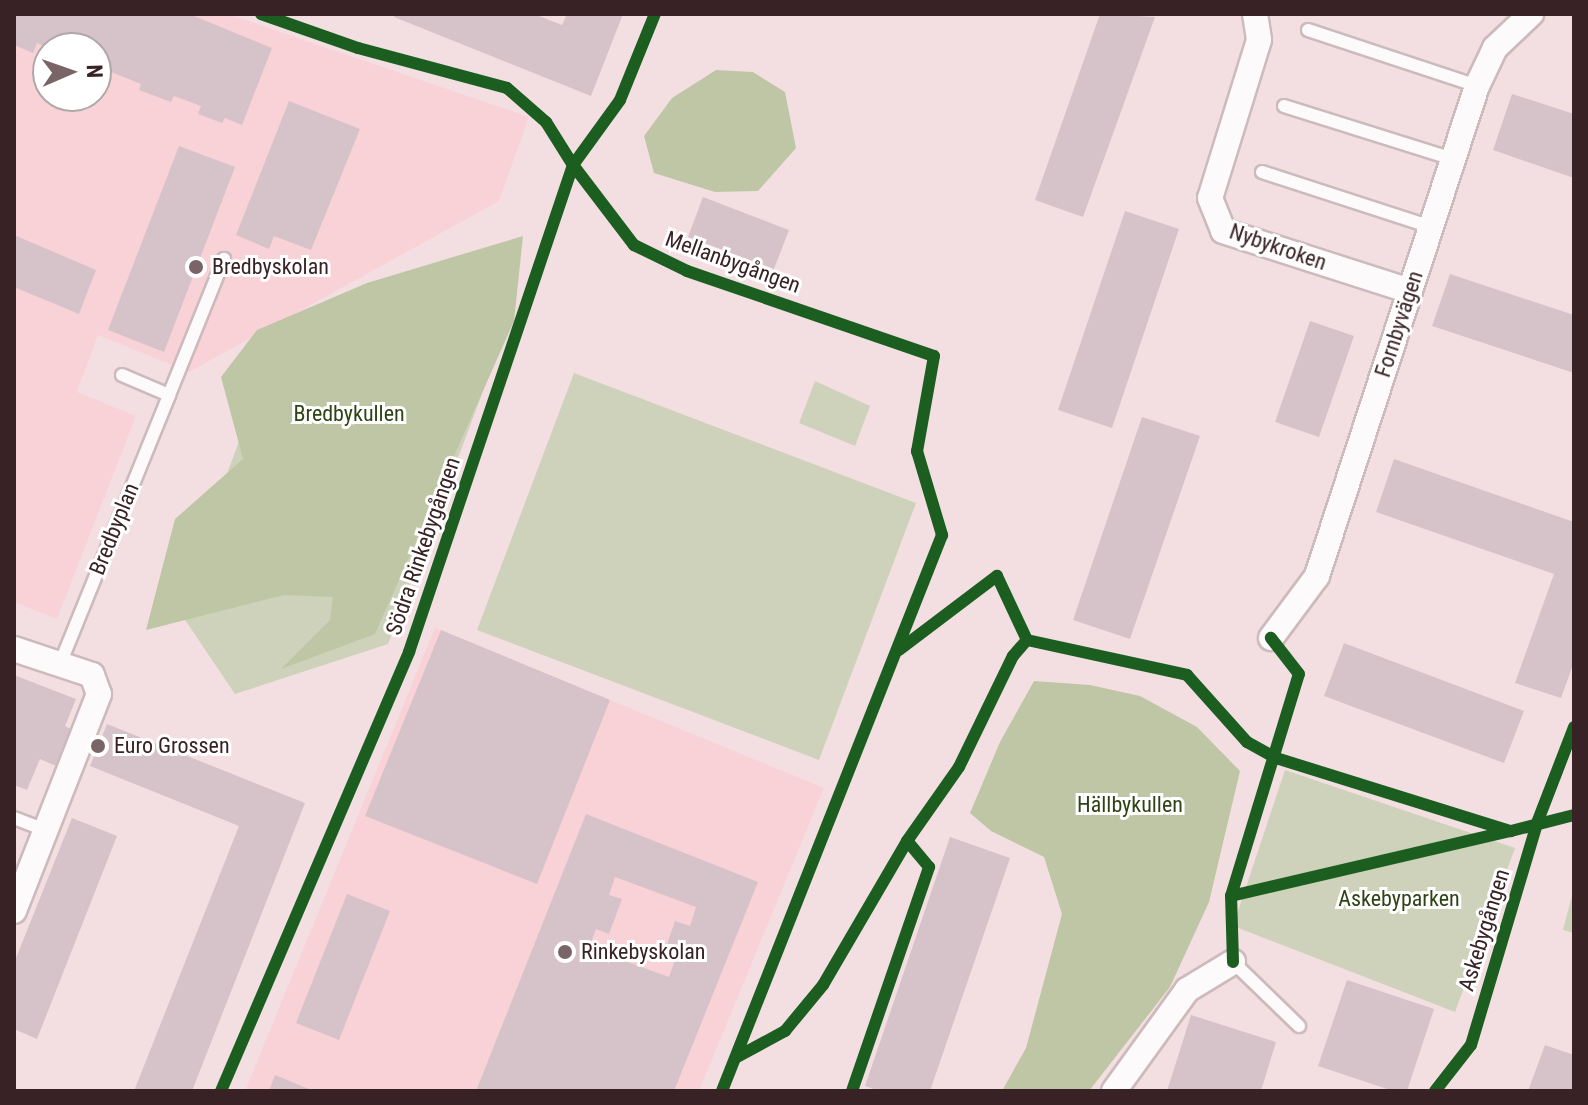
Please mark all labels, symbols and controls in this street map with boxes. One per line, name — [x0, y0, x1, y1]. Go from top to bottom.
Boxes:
north arrow — [32, 32, 112, 112]
text: N — [82, 64, 107, 78]
street label: Nybykroken — [1226, 218, 1330, 276]
street label: Mellanbygången — [662, 225, 804, 299]
place label: Bredbyskolan — [212, 254, 329, 280]
marker: Bredbyskolan — [187, 258, 205, 276]
street label: Fornbyvägen — [1369, 267, 1429, 381]
park label: Bredbykullen — [293, 401, 405, 427]
street label: Södra Rinkebygången — [380, 454, 466, 638]
street label: Bredbyplan — [84, 479, 144, 579]
place label: Euro Grossen — [114, 733, 230, 759]
marker: Euro Grossen — [89, 737, 107, 755]
park label: Hällbykullen — [1077, 792, 1183, 818]
street label: Askebygången — [1453, 866, 1515, 994]
park label: Askebyparken — [1338, 886, 1460, 912]
place label: Rinkebyskolan — [581, 939, 706, 965]
marker: Rinkebyskolan — [556, 943, 574, 961]

